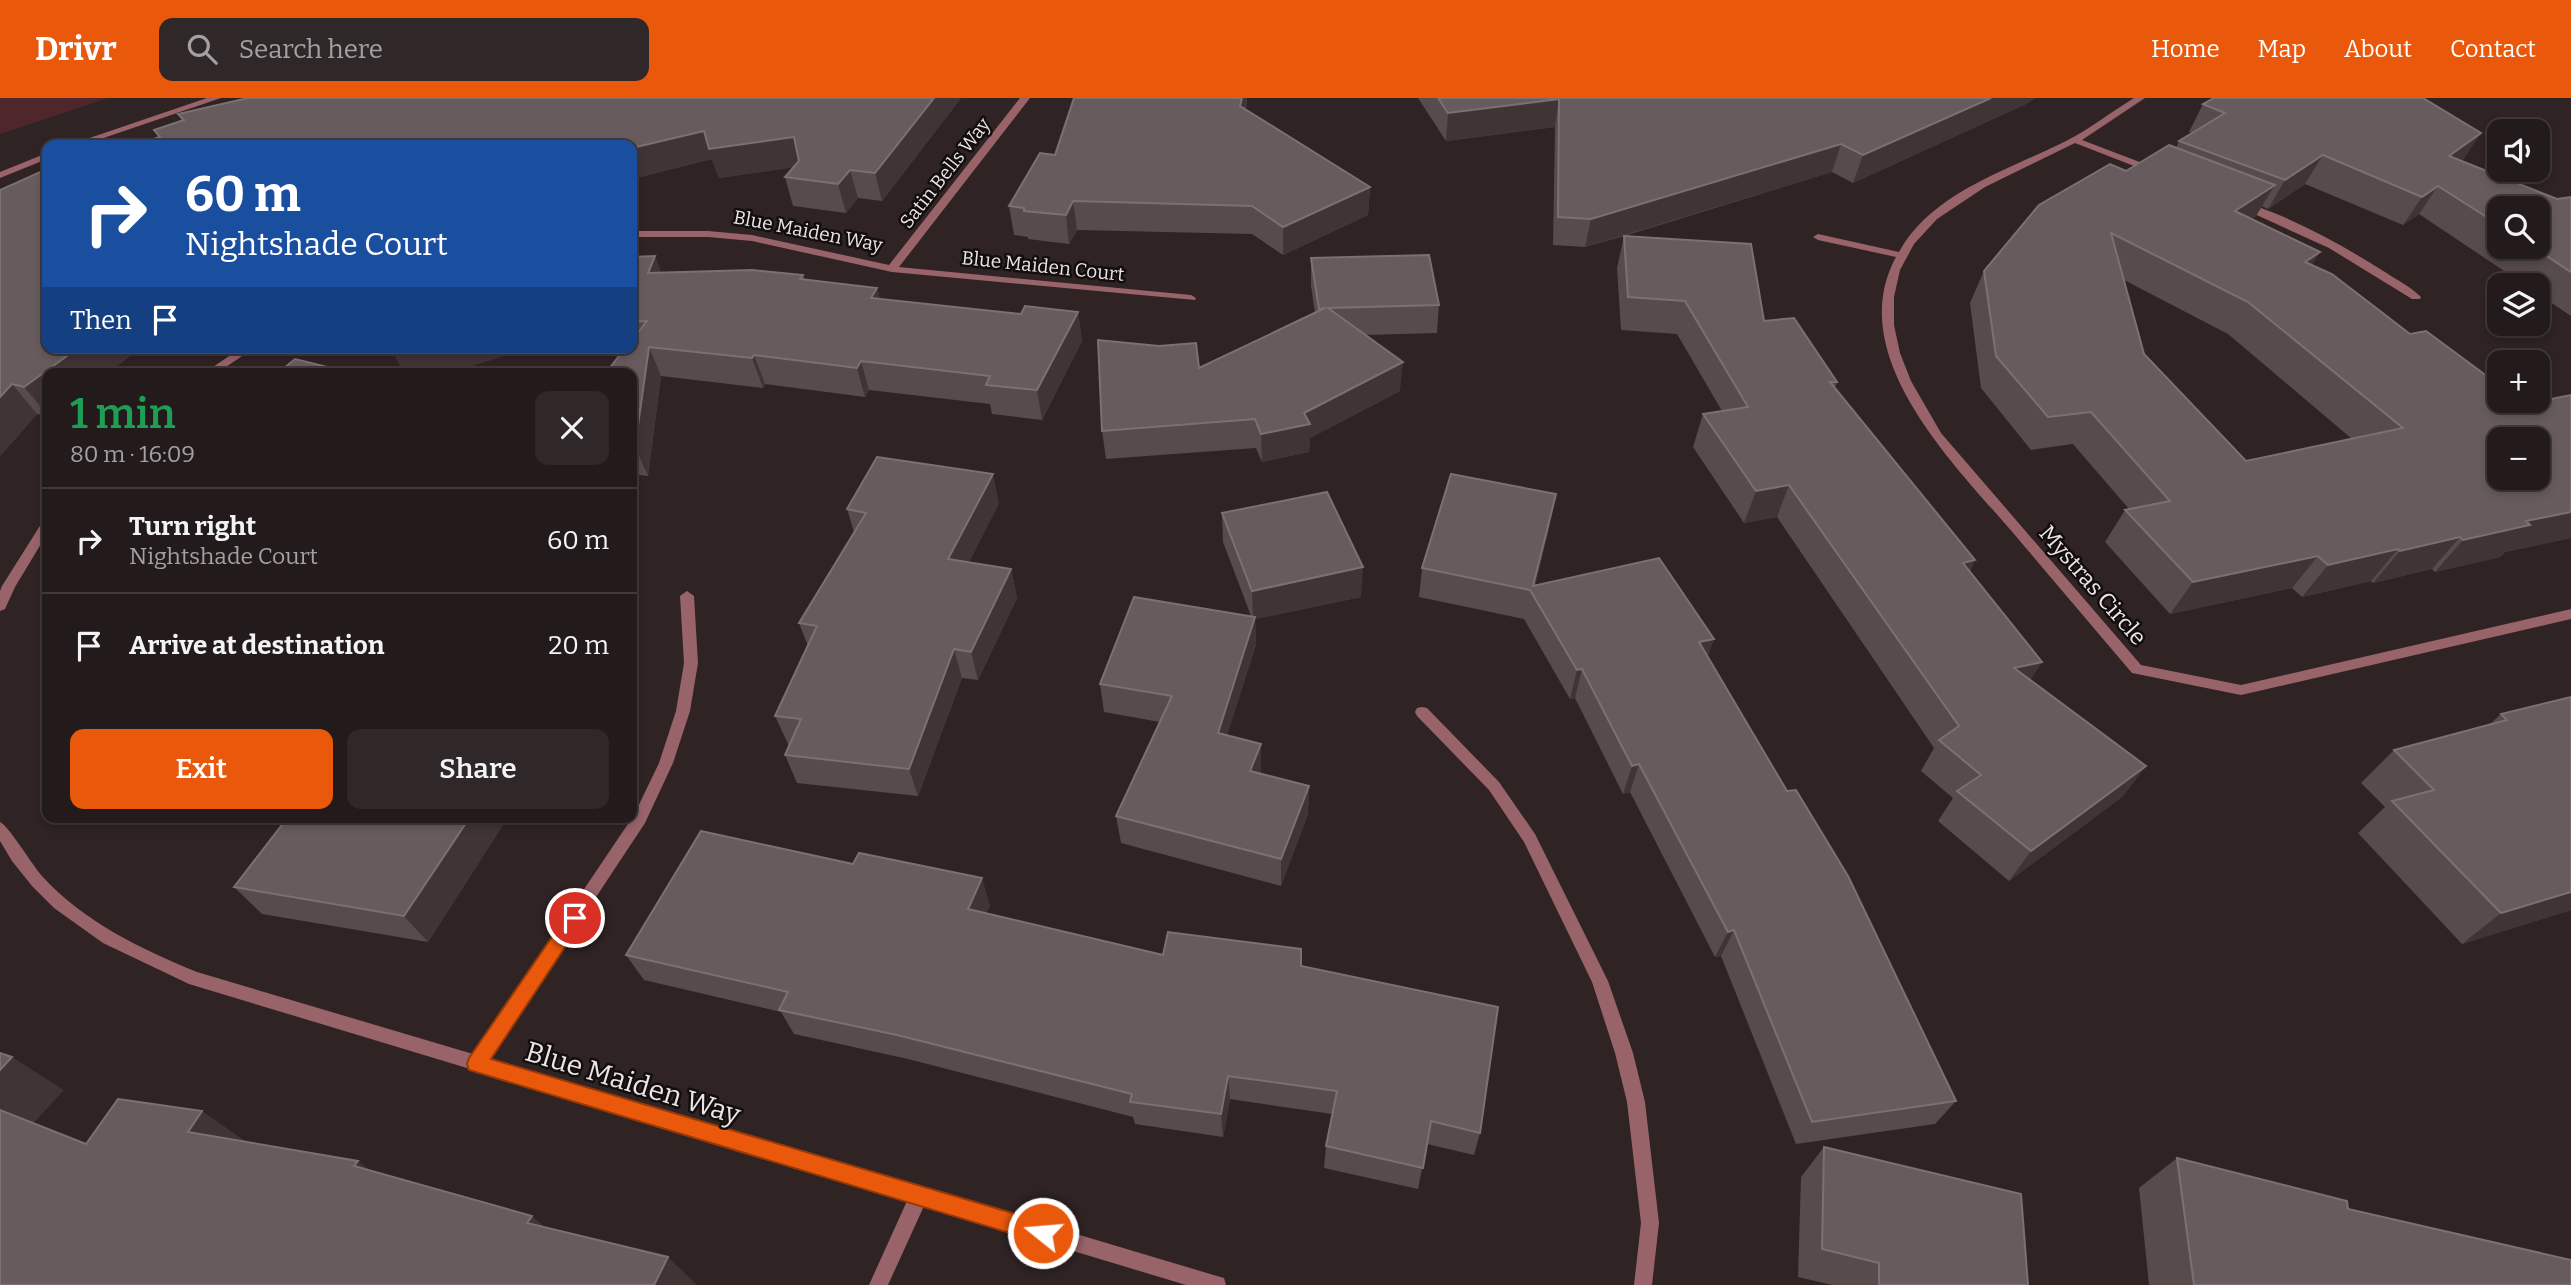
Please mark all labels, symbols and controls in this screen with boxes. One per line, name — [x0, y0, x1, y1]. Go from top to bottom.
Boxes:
search box — [159, 18, 649, 81]
text: Drivr — [35, 29, 117, 69]
icon: search — [183, 30, 221, 68]
text: Search here — [239, 34, 383, 65]
text: Home — [2151, 35, 2220, 63]
text: Map — [2258, 35, 2306, 63]
text: About — [2344, 35, 2412, 63]
text: Contact — [2450, 35, 2536, 63]
street label: Satin Bells Way — [895, 113, 996, 233]
map controls — [2487, 119, 2550, 490]
button: sound — [2487, 119, 2550, 182]
text: 60 m — [185, 165, 301, 224]
icon: right — [70, 168, 161, 259]
button: search — [2487, 196, 2550, 259]
street label: Blue Maiden Way — [732, 205, 885, 257]
text: Nightshade Court — [185, 225, 448, 263]
street label: Blue Maiden Court — [961, 246, 1126, 286]
button: layers — [2487, 273, 2550, 336]
icon: arrive — [146, 301, 184, 339]
text: Then — [70, 305, 132, 336]
button: + — [2487, 350, 2550, 413]
text: 1 min — [70, 389, 176, 439]
button: close — [535, 391, 609, 465]
button: − — [2487, 427, 2550, 490]
text: 80 m · 16:09 — [70, 440, 195, 468]
text: Turn right — [129, 511, 256, 542]
street label: Mystras Circle — [2033, 519, 2153, 651]
icon: right — [70, 522, 108, 560]
text: 60 m — [547, 525, 609, 556]
text: Nightshade Court — [129, 542, 318, 570]
icon: arrive — [70, 627, 108, 665]
text: Arrive at destination — [129, 630, 384, 661]
text: 20 m — [548, 630, 609, 661]
button: Exit — [70, 729, 333, 809]
button: Share — [347, 729, 609, 809]
pin — [545, 888, 605, 948]
icon: arrive — [556, 899, 594, 937]
street label: Blue Maiden Way — [522, 1035, 745, 1131]
position arrow — [1006, 1196, 1080, 1270]

